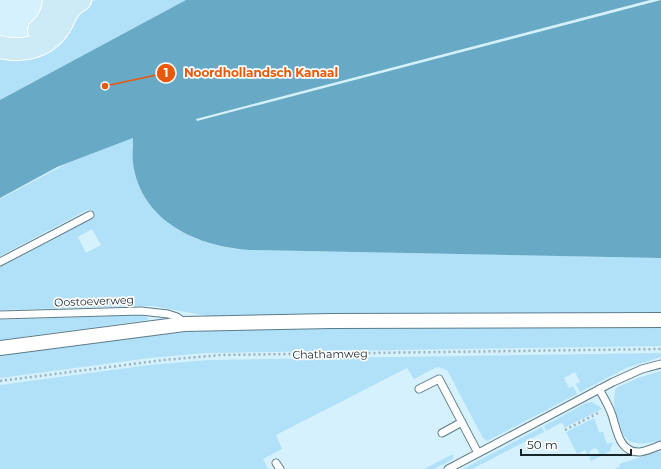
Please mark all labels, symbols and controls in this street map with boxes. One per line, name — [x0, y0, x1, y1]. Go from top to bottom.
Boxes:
callout: Noordhollandsch Kanaal — [156, 61, 346, 85]
text: 1 — [164, 65, 168, 80]
text: Noordhollandsch Kanaal — [184, 65, 338, 80]
street label: Oostoeverweg — [54, 293, 134, 309]
street label: Chathamweg — [292, 346, 368, 362]
scale bar — [521, 431, 631, 457]
text: 50 m — [527, 437, 558, 452]

